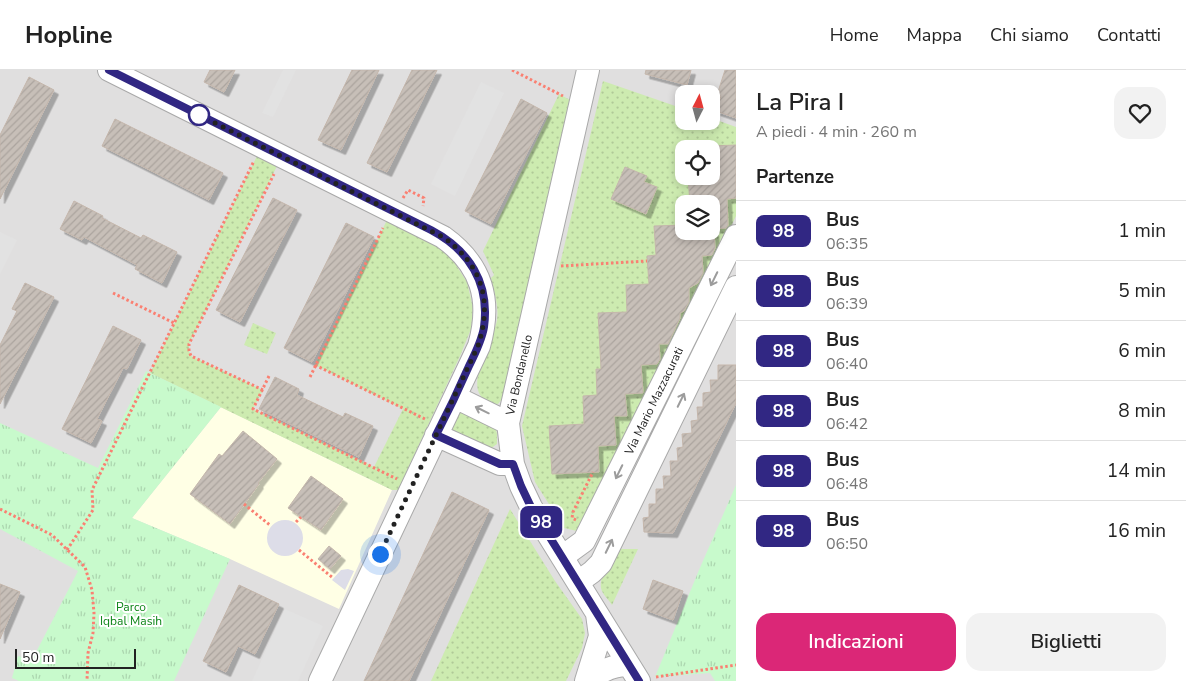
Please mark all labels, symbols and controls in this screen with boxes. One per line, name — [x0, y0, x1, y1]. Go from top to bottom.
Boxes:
text: Hopline — [25, 19, 113, 51]
text: Home — [830, 23, 878, 47]
text: Mappa — [906, 23, 962, 47]
text: Chi siamo — [990, 23, 1069, 47]
text: Contatti — [1097, 23, 1161, 47]
north arrow — [675, 85, 720, 130]
map controls — [675, 85, 720, 240]
text: La Pira I — [756, 86, 844, 118]
button: heart — [1114, 87, 1166, 139]
unlabelled marker — [188, 104, 210, 126]
text: A piedi · 4 min · 260 m — [756, 121, 917, 143]
button: locate — [675, 140, 720, 185]
text: Partenze — [756, 164, 834, 190]
button: layers — [675, 195, 720, 240]
text: Bus — [826, 207, 859, 233]
text: 1 min — [1118, 218, 1166, 244]
text: 98 — [773, 219, 794, 243]
text: 06:35 — [826, 233, 868, 255]
text: Bus — [826, 267, 859, 293]
one-way arrow — [709, 272, 719, 287]
text: 5 min — [1118, 278, 1166, 304]
text: 98 — [773, 279, 794, 303]
text: 06:39 — [826, 293, 868, 315]
text: Bus — [826, 327, 859, 353]
street label: Via Bondanello — [502, 333, 536, 418]
text: 6 min — [1118, 338, 1166, 364]
text: 98 — [773, 339, 794, 363]
street label: Via Mario Mazzacurati — [621, 345, 687, 458]
text: 06:40 — [826, 353, 868, 375]
text: Bus — [826, 387, 859, 413]
one-way arrow — [676, 393, 686, 408]
text: 8 min — [1118, 398, 1166, 424]
text: 98 — [773, 399, 794, 423]
one-way arrow — [475, 405, 490, 414]
text: 06:42 — [826, 413, 868, 435]
text: Bus — [826, 447, 859, 473]
text: 14 min — [1107, 458, 1166, 484]
text: 98 — [773, 459, 794, 483]
one-way arrow — [614, 464, 623, 479]
text: 06:48 — [826, 473, 868, 495]
line badge: 98 — [518, 506, 564, 538]
text: Bus — [826, 507, 859, 533]
text: 98 — [530, 510, 552, 534]
text: 16 min — [1107, 518, 1166, 544]
text: 98 — [773, 519, 794, 543]
text: 06:50 — [826, 533, 868, 555]
one-way arrow — [605, 539, 614, 554]
your location — [368, 542, 393, 567]
park label: Parco Iqbal Masih — [100, 599, 162, 629]
button: Indicazioni — [756, 613, 956, 671]
button: Biglietti — [966, 613, 1166, 671]
scale bar — [15, 646, 136, 669]
text: 50 m — [22, 648, 54, 667]

